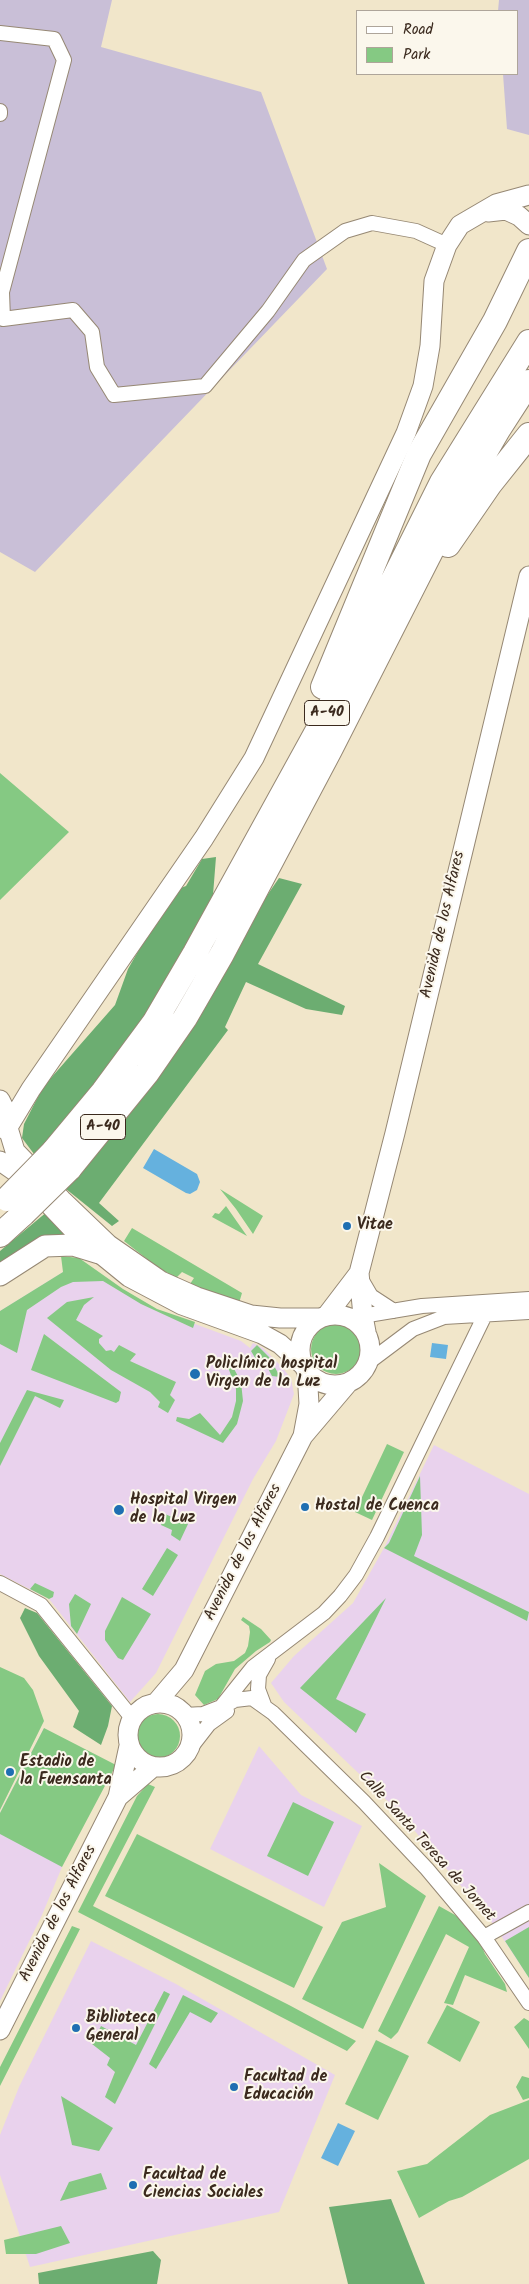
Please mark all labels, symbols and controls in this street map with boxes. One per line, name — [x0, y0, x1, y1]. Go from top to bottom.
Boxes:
legend — [356, 10, 519, 75]
text: Road — [403, 18, 433, 42]
text: Park — [403, 43, 430, 67]
road number: A-40 — [304, 700, 350, 726]
street label: Avenida de los Alfares — [418, 850, 470, 1000]
road number: A-40 — [80, 1114, 126, 1140]
place label: Vitae — [357, 1216, 393, 1236]
marker: Vitae — [341, 1220, 353, 1232]
place label: Policlínico hospital Virgen de la Luz — [206, 1355, 337, 1393]
marker: Policlínico hospital Virgen de la Luz — [188, 1367, 202, 1381]
street label: Avenida de los Alfares — [201, 1482, 287, 1624]
place label: Hospital Virgen de la Luz — [130, 1491, 237, 1529]
place label: Hostal de Cuenca — [315, 1497, 439, 1517]
marker: Hostal de Cuenca — [299, 1501, 311, 1513]
marker: Hospital Virgen de la Luz — [112, 1503, 126, 1517]
place label: Estadio de la Fuensanta — [20, 1753, 112, 1791]
marker: Estadio de la Fuensanta — [4, 1766, 16, 1778]
street label: Calle Santa Teresa de Jornet — [353, 1768, 499, 1926]
street label: Avenida de los Alfares — [16, 1843, 102, 1985]
place label: Biblioteca General — [86, 2009, 156, 2047]
marker: Biblioteca General — [70, 2022, 82, 2034]
place label: Facultad de Educación — [244, 2068, 327, 2106]
marker: Facultad de Educación — [228, 2081, 240, 2093]
place label: Facultad de Ciencias Sociales — [143, 2166, 263, 2204]
marker: Facultad de Ciencias Sociales — [127, 2179, 139, 2191]

